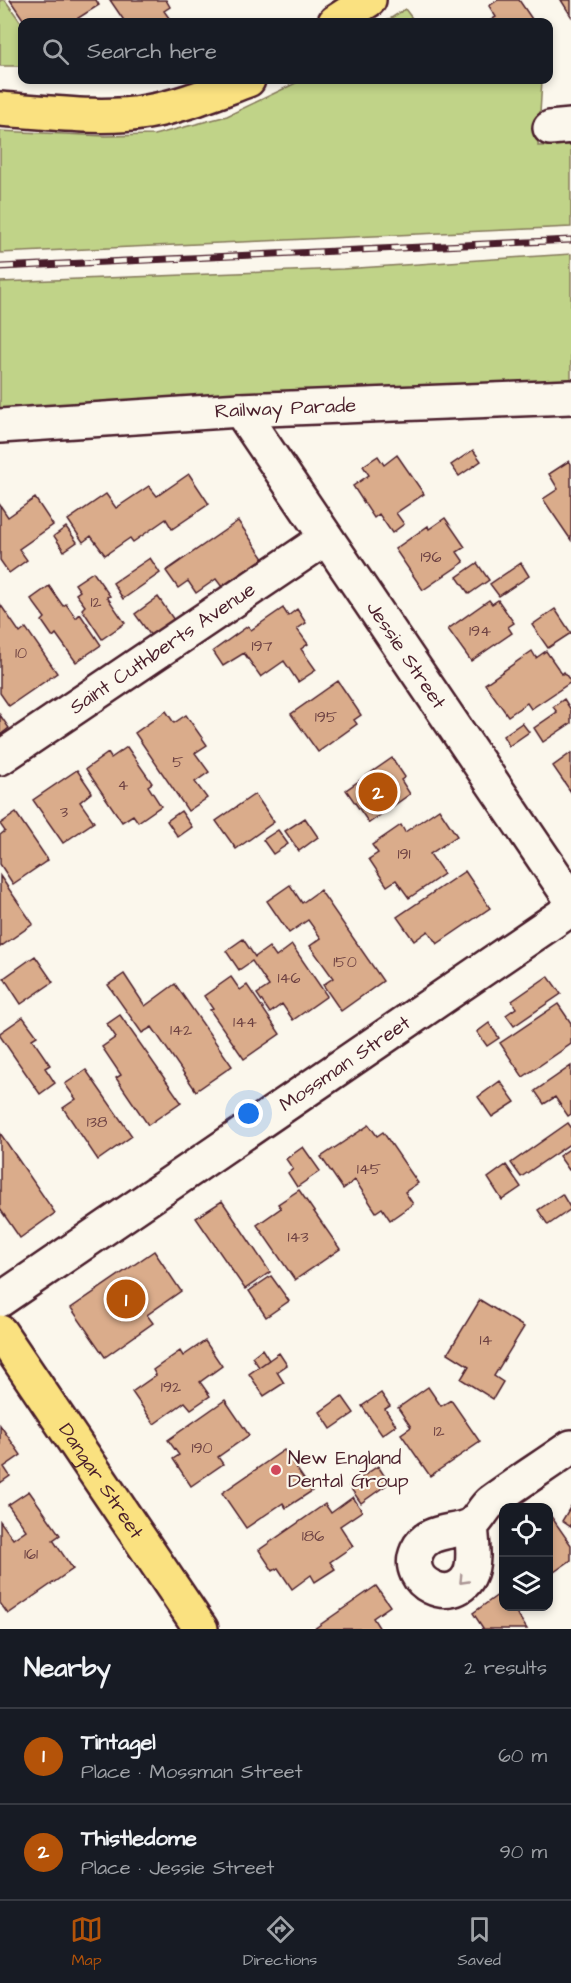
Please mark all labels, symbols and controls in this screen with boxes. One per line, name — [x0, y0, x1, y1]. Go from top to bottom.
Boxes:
search box — [18, 18, 553, 84]
icon: search — [39, 35, 72, 68]
text: Search here — [87, 36, 217, 67]
street label: Railway Parade — [214, 391, 357, 426]
house number: 196 — [420, 546, 442, 568]
street label: Saint Cuthberts Avenue — [64, 575, 261, 721]
house number: 12 — [90, 591, 102, 613]
street label: Jessie Street — [359, 595, 453, 715]
house number: 194 — [469, 620, 491, 642]
house number: 197 — [252, 635, 273, 657]
house number: 10 — [15, 642, 27, 664]
house number: 195 — [315, 706, 338, 728]
house number: 5 — [172, 751, 184, 773]
pin: 2 — [358, 770, 398, 814]
house number: 4 — [118, 774, 129, 796]
house number: 3 — [60, 801, 68, 823]
house number: 191 — [397, 843, 411, 865]
house number: 150 — [333, 951, 357, 973]
house number: 146 — [278, 967, 300, 989]
street label: Mossman Street — [274, 1009, 416, 1119]
house number: 144 — [233, 1011, 257, 1033]
house number: 142 — [170, 1019, 192, 1041]
your location — [234, 1099, 263, 1128]
house number: 138 — [87, 1111, 107, 1133]
house number: 145 — [357, 1158, 382, 1180]
house number: 143 — [287, 1226, 309, 1248]
pin: 1 — [106, 1276, 146, 1322]
house number: 14 — [480, 1329, 493, 1351]
house number: 192 — [161, 1376, 181, 1398]
street label: Dangar Street — [52, 1418, 150, 1545]
house number: 12 — [433, 1420, 445, 1442]
house number: 190 — [191, 1437, 213, 1459]
place label: New England Dental Group — [288, 1444, 409, 1495]
marker: New England Dental Group — [269, 1463, 283, 1477]
map controls — [499, 1503, 553, 1611]
button: locate — [499, 1503, 553, 1557]
house number: 186 — [302, 1525, 324, 1547]
house number: 161 — [24, 1543, 38, 1565]
button: layers — [499, 1557, 553, 1611]
one-way arrow — [459, 1574, 470, 1584]
text: Nearby — [24, 1650, 111, 1686]
text: 2 results — [464, 1654, 547, 1682]
text: Tintagel — [81, 1727, 156, 1758]
text: 1 — [42, 1742, 45, 1770]
text: 60 m — [498, 1742, 547, 1770]
text: Place · Mossman Street — [81, 1758, 303, 1786]
text: Thistledome — [81, 1823, 197, 1854]
text: 2 — [38, 1838, 49, 1866]
text: 90 m — [499, 1838, 547, 1866]
text: Place · Jessie Street — [81, 1854, 274, 1882]
tab: Map — [70, 1913, 103, 1971]
tab: Directions — [243, 1913, 317, 1971]
tab: Saved — [457, 1913, 501, 1971]

